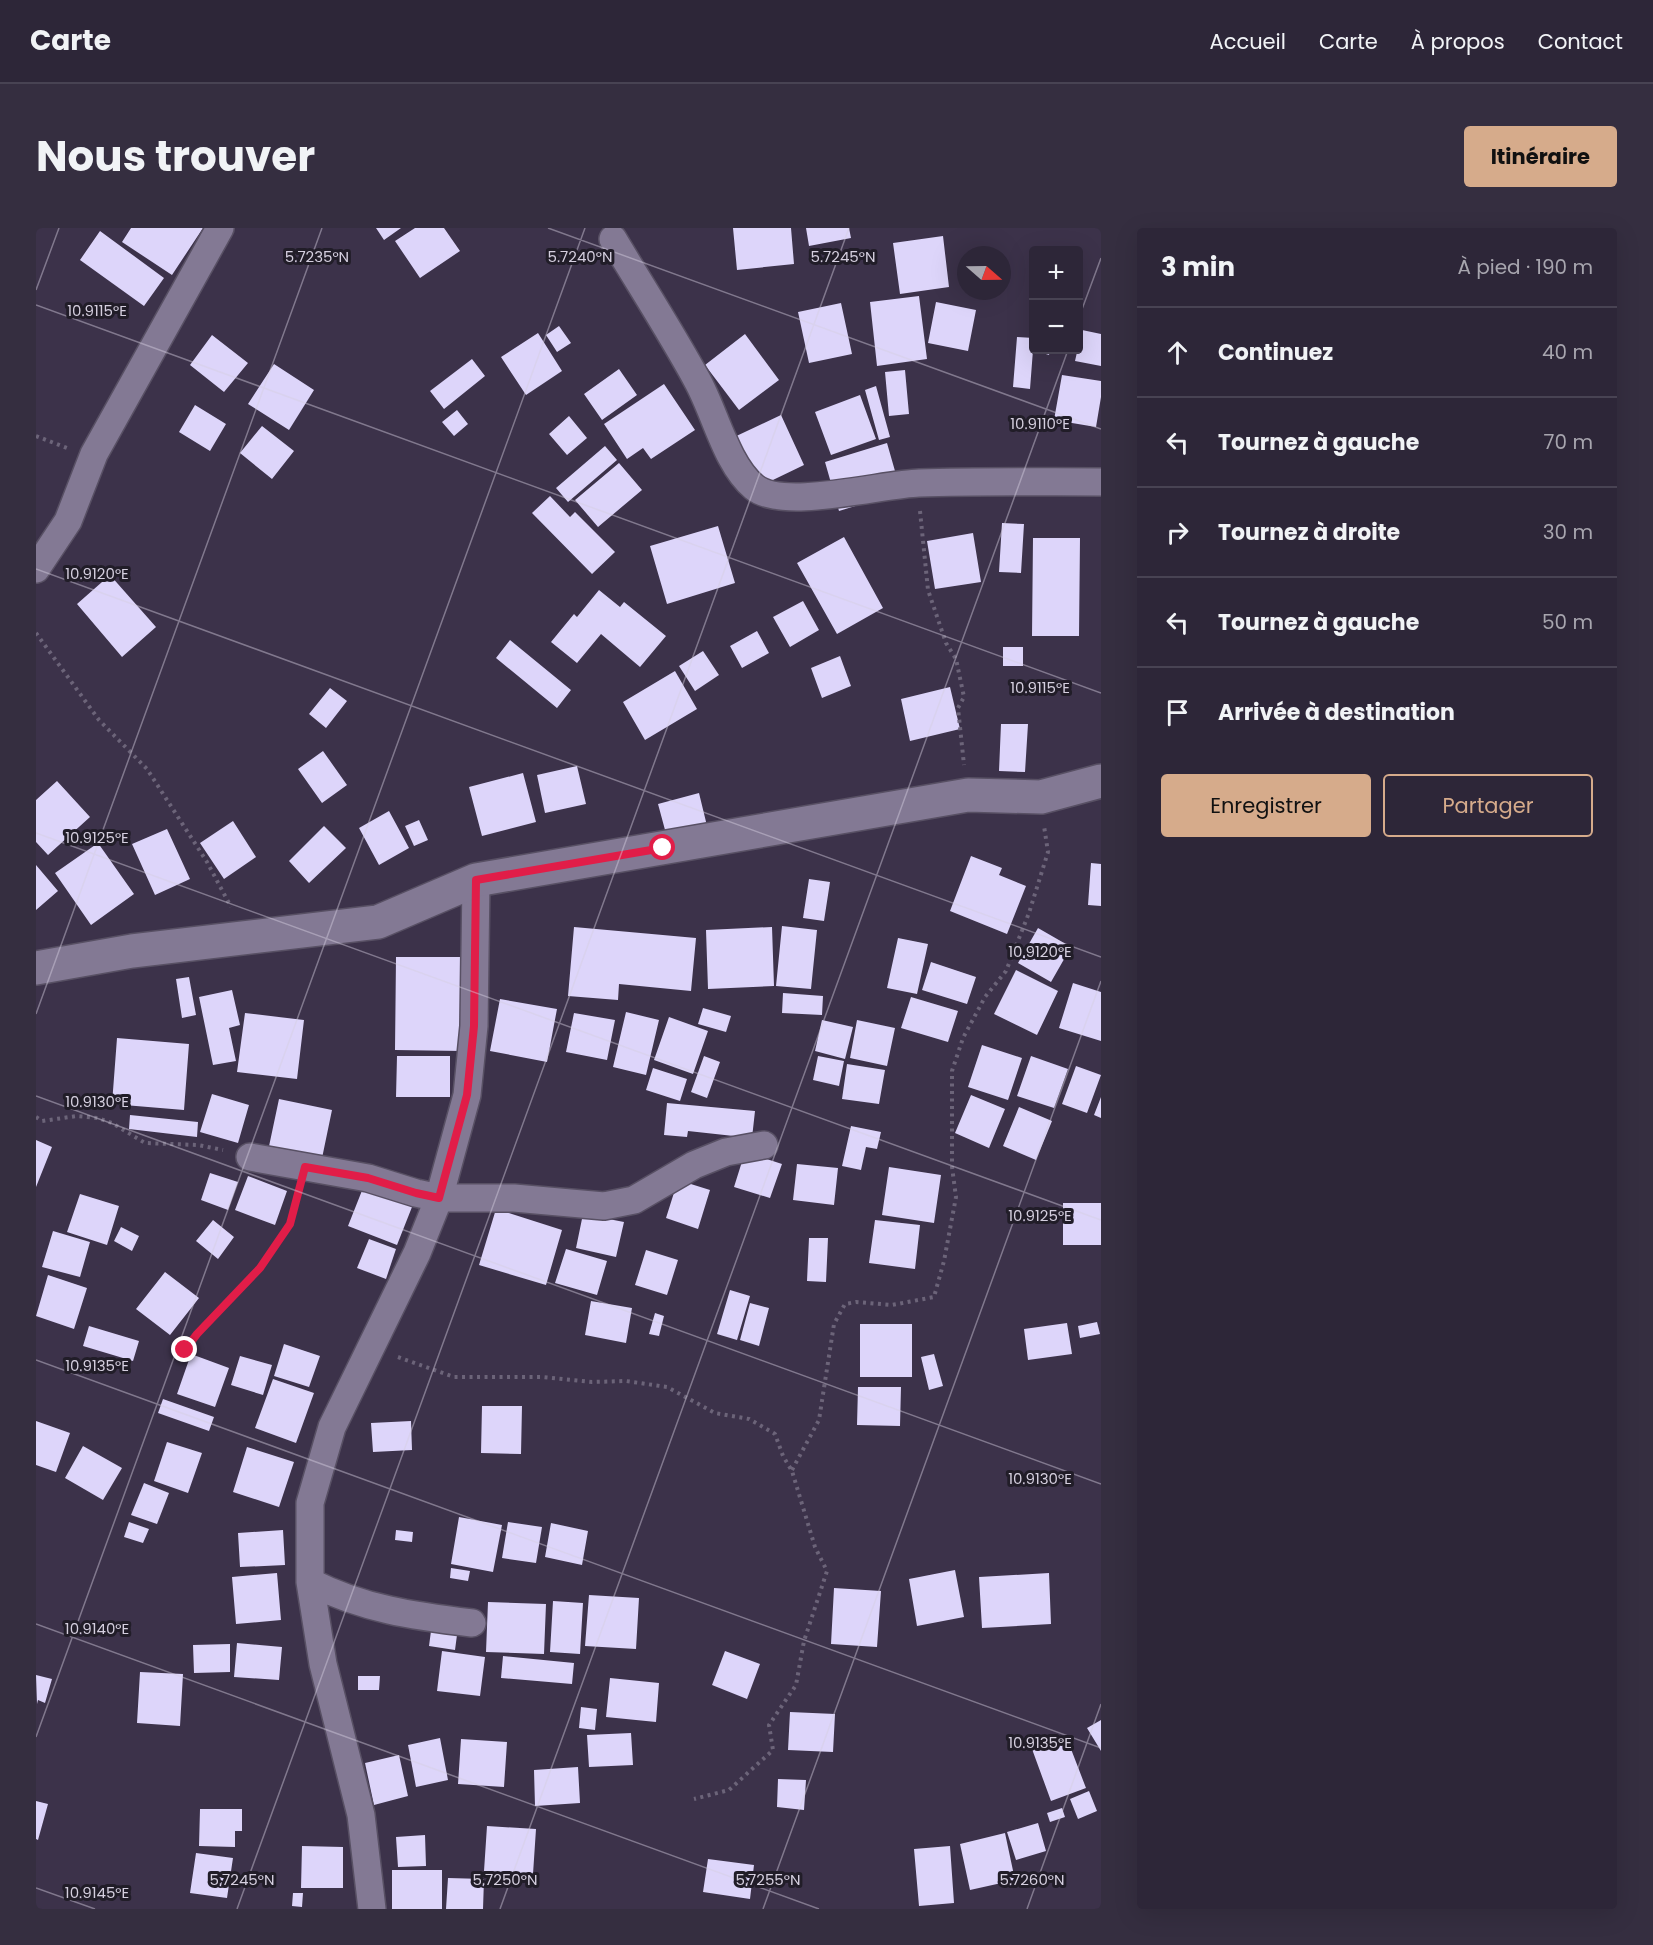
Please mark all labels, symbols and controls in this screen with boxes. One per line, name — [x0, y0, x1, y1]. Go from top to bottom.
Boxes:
text: Carte — [30, 21, 111, 60]
text: Accueil — [1209, 27, 1286, 56]
text: Carte — [1319, 27, 1378, 56]
text: À propos — [1411, 27, 1505, 56]
text: Contact — [1538, 27, 1623, 56]
button: Itinéraire — [1464, 126, 1617, 187]
text: Nous trouver — [36, 127, 315, 186]
text: 5.7235°N — [285, 246, 349, 267]
text: 5.7240°N — [548, 246, 612, 267]
text: 5.7245°N — [811, 246, 875, 267]
north arrow — [957, 246, 1011, 300]
map controls — [1029, 246, 1083, 354]
button: + — [1029, 246, 1083, 300]
text: 3 min — [1161, 249, 1235, 285]
text: À pied · 190 m — [1457, 253, 1593, 281]
text: 10.9115°E — [67, 300, 127, 321]
button: − — [1029, 300, 1083, 354]
icon: ahead — [1161, 336, 1194, 369]
text: Continuez — [1218, 337, 1333, 368]
text: 40 m — [1542, 338, 1593, 366]
text: 10.9110°E — [1010, 413, 1070, 434]
icon: left — [1161, 426, 1194, 459]
text: Tournez à gauche — [1218, 427, 1419, 458]
text: 70 m — [1544, 428, 1593, 456]
icon: right — [1161, 516, 1194, 549]
text: Tournez à droite — [1218, 517, 1400, 548]
text: 30 m — [1543, 518, 1593, 546]
text: 10.9120°E — [65, 563, 129, 584]
icon: left — [1161, 606, 1194, 639]
text: Tournez à gauche — [1218, 607, 1419, 638]
text: 50 m — [1542, 608, 1593, 636]
text: 10.9115°E — [1010, 677, 1070, 698]
icon: arrive — [1161, 696, 1194, 729]
text: Arrivée à destination — [1218, 697, 1455, 728]
button: Enregistrer — [1161, 774, 1371, 837]
button: Partager — [1383, 774, 1593, 837]
text: 10.9125°E — [65, 827, 129, 848]
route start — [649, 834, 675, 860]
text: 10.9120°E — [1008, 941, 1072, 962]
text: 10.9130°E — [65, 1091, 129, 1112]
text: 10.9125°E — [1008, 1205, 1072, 1226]
route end — [171, 1336, 197, 1362]
text: 10.9135°E — [65, 1355, 129, 1376]
text: 10.9130°E — [1008, 1468, 1072, 1489]
text: 10.9140°E — [65, 1618, 129, 1639]
text: 10.9135°E — [1008, 1732, 1072, 1753]
text: 5.7245°N — [210, 1869, 274, 1890]
text: 5.7250°N — [473, 1869, 537, 1890]
text: 5.7255°N — [736, 1869, 800, 1890]
text: 5.7260°N — [999, 1869, 1065, 1890]
text: 10.9145°E — [65, 1882, 129, 1903]

